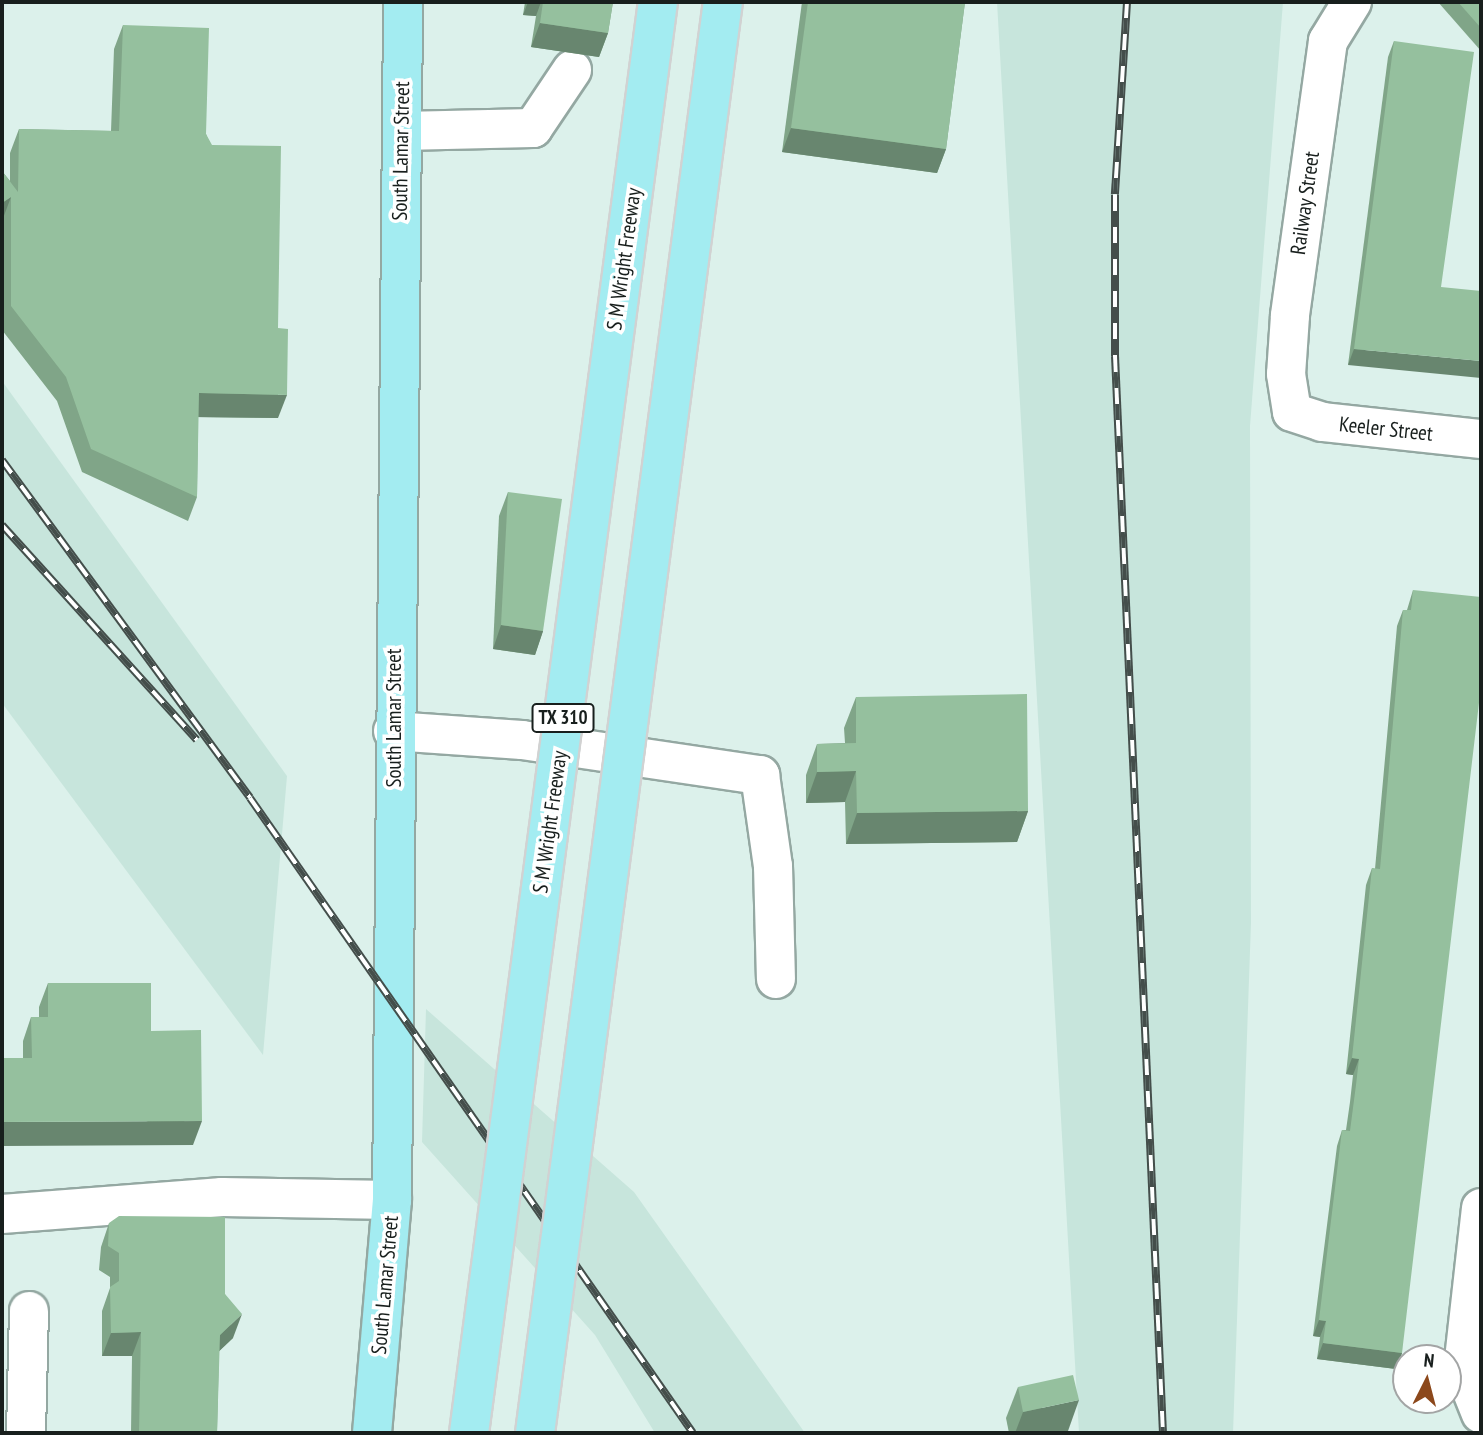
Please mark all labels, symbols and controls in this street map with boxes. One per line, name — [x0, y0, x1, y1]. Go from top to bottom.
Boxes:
street label: South Lamar Street — [387, 81, 415, 221]
street label: Railway Street — [1285, 149, 1325, 257]
street label: S M Wright Freeway — [602, 186, 646, 332]
street label: Keeler Street — [1338, 412, 1434, 446]
street label: South Lamar Street — [381, 648, 407, 788]
road number: TX 310 — [530, 702, 596, 734]
street label: S M Wright Freeway — [528, 749, 572, 895]
street label: South Lamar Street — [366, 1215, 404, 1355]
north arrow — [1392, 1344, 1462, 1414]
text: N — [1423, 1348, 1435, 1373]

